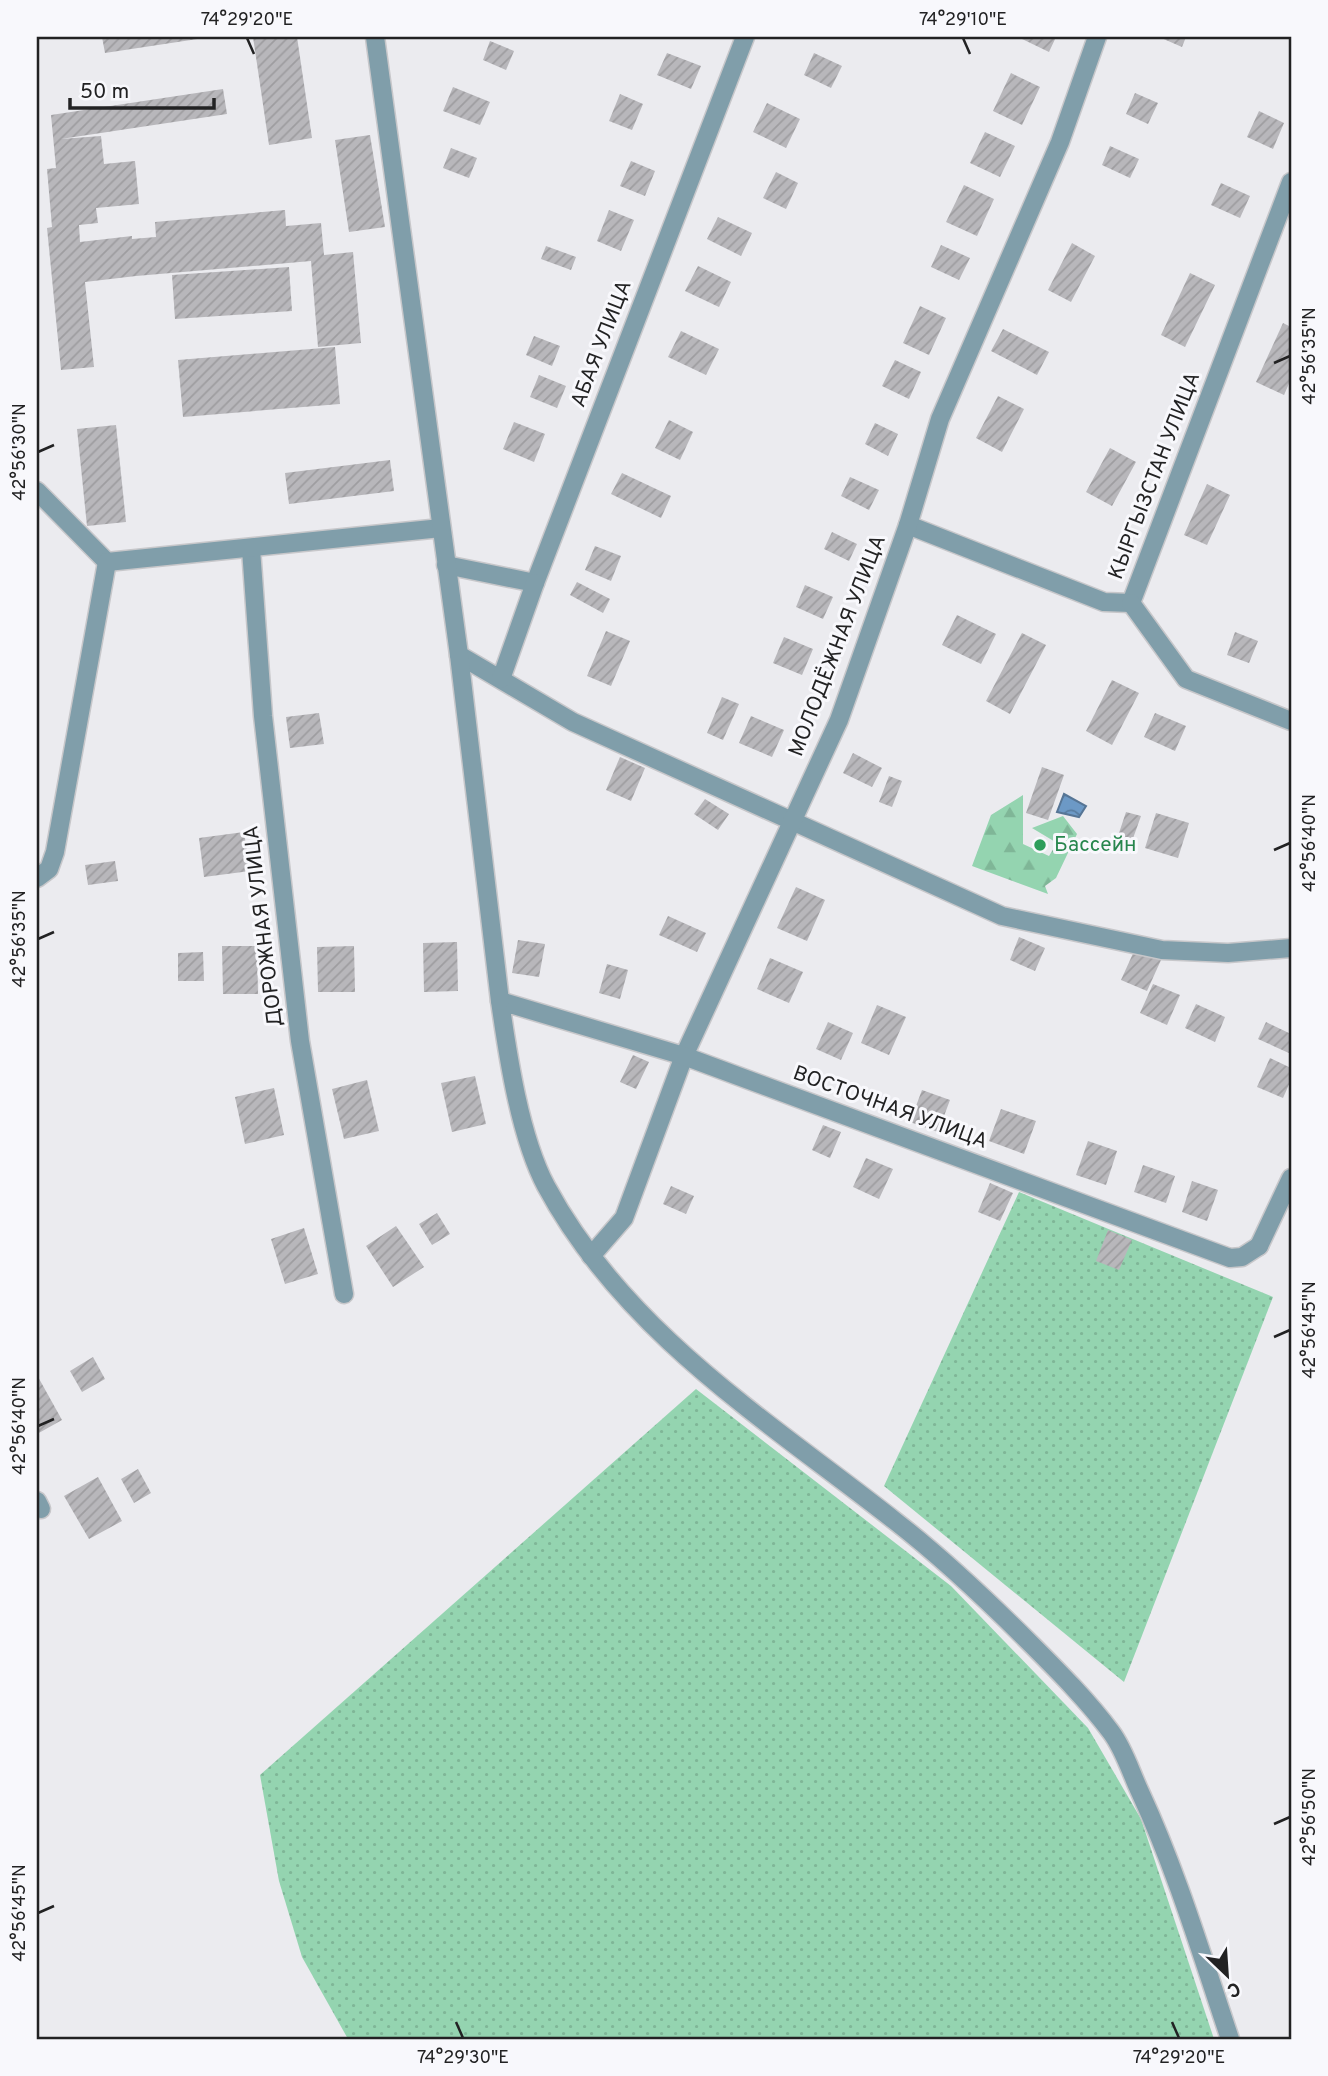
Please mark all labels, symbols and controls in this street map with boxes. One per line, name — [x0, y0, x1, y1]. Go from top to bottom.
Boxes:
text: 74°29'20"E — [201, 9, 293, 32]
text: 74°29'10"E — [919, 9, 1007, 32]
scale bar — [70, 66, 214, 110]
text: 50 m — [80, 79, 129, 106]
street label: АБАЯ УЛИЦА — [565, 277, 639, 411]
text: 42°56'35"N — [1299, 307, 1322, 405]
street label: КЫРГЫЗСТАН УЛИЦА — [1103, 368, 1207, 584]
text: 42°56'30"N — [9, 403, 32, 501]
street label: МОЛОДЁЖНАЯ УЛИЦА — [783, 531, 893, 761]
text: 42°56'40"N — [1299, 794, 1322, 892]
street label: ДОРОЖНАЯ УЛИЦА — [238, 824, 290, 1028]
place label: Бассейн — [1054, 832, 1137, 859]
marker: Бассейн — [1032, 837, 1048, 853]
text: 42°56'35"N — [9, 890, 32, 988]
street label: ВОСТОЧНАЯ УЛИЦА — [789, 1060, 991, 1156]
text: 42°56'45"N — [1299, 1281, 1322, 1379]
text: 42°56'40"N — [9, 1377, 32, 1475]
text: 42°56'50"N — [1299, 1768, 1322, 1866]
text: 42°56'45"N — [9, 1864, 32, 1962]
north arrow — [1192, 1940, 1262, 2010]
text: С — [1223, 1975, 1244, 2002]
text: 74°29'30"E — [417, 2047, 509, 2070]
text: 74°29'20"E — [1133, 2047, 1225, 2070]

